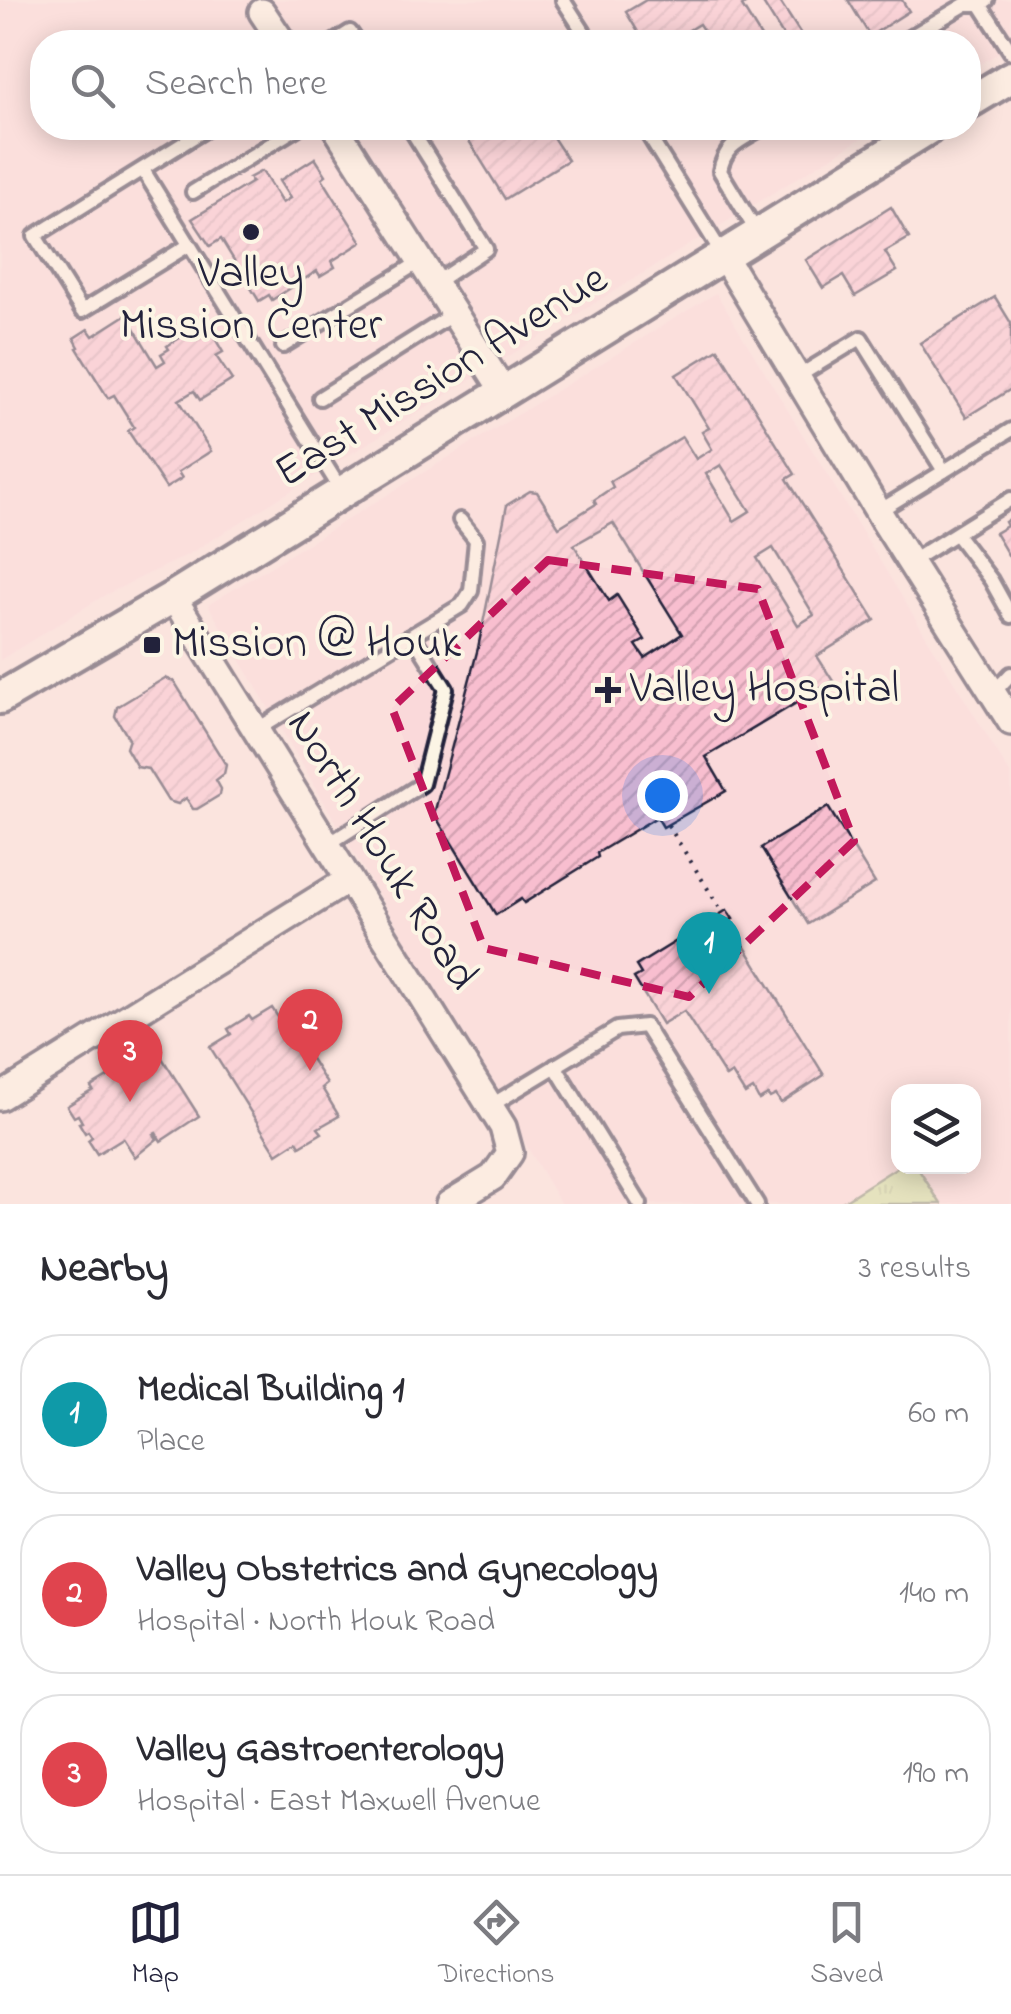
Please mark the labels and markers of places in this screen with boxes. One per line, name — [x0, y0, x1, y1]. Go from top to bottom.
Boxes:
marker: Valley Mission Center — [240, 221, 262, 243]
place label: Valley Mission Center — [120, 242, 382, 360]
place label: Mission @ Houk — [172, 612, 461, 678]
marker: Mission @ Houk — [141, 634, 163, 656]
place label: Valley Hospital — [629, 657, 899, 723]
marker: Valley Hospital — [595, 677, 621, 703]
pin: 1 — [676, 912, 742, 994]
pin: 2 — [278, 988, 342, 1071]
pin: 3 — [98, 1020, 162, 1102]

